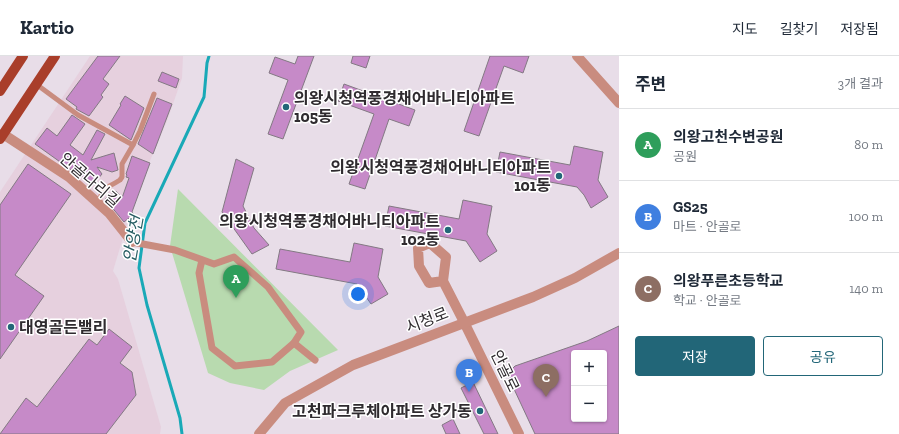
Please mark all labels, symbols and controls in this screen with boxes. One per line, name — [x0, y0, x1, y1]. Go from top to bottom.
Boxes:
text: Kartio — [20, 16, 74, 39]
text: 지도 — [732, 21, 758, 38]
text: 길찾기 — [780, 21, 818, 38]
text: 저장됨 — [840, 21, 879, 38]
text: 주변 — [635, 74, 666, 94]
text: 3개 결과 — [838, 76, 883, 91]
place label: 의왕시청역풍경채어바니티아파트 105동 — [294, 89, 515, 126]
marker: 의왕시청역풍경채어바니티아파트 105동 — [281, 102, 291, 112]
text: 의왕고천수변공원 — [673, 128, 783, 146]
text: A — [644, 137, 652, 152]
text: 80 m — [854, 137, 883, 152]
street label: 안골다리길 — [56, 149, 124, 211]
text: 공원 — [673, 149, 697, 164]
place label: 의왕시청역풍경채어바니티아파트 101동 — [330, 158, 551, 195]
marker: 의왕시청역풍경채어바니티아파트 101동 — [554, 171, 564, 181]
text: GS25 — [673, 198, 707, 216]
text: B — [644, 209, 652, 224]
text: 100 m — [849, 209, 883, 224]
water label: 안양천 — [119, 212, 147, 264]
place label: 의왕시청역풍경채어바니티아파트 102동 — [219, 212, 440, 249]
text: 마트 · 안골로 — [673, 219, 742, 234]
marker: 의왕시청역풍경채어바니티아파트 102동 — [443, 225, 453, 235]
pin: A — [223, 265, 249, 298]
text: 의왕푸른초등학교 — [673, 272, 783, 290]
text: C — [644, 281, 652, 296]
text: 140 m — [849, 281, 883, 296]
your location — [348, 284, 368, 304]
text: 학교 · 안골로 — [673, 293, 742, 308]
street label: 시청로 — [403, 303, 451, 337]
place label: 대영골든밸리 — [19, 318, 107, 337]
marker: 대영골든밸리 — [6, 322, 16, 332]
button: 저장 — [635, 336, 755, 376]
button: 공유 — [763, 336, 883, 376]
street label: 안골로 — [487, 347, 523, 395]
map controls — [571, 350, 607, 422]
button: + — [571, 350, 607, 386]
pin: B — [456, 359, 482, 392]
pin: C — [533, 364, 559, 397]
button: − — [571, 386, 607, 422]
place label: 고천파크루체아파트 상가동 — [292, 402, 472, 421]
marker: 고천파크루체아파트 상가동 — [475, 406, 485, 416]

